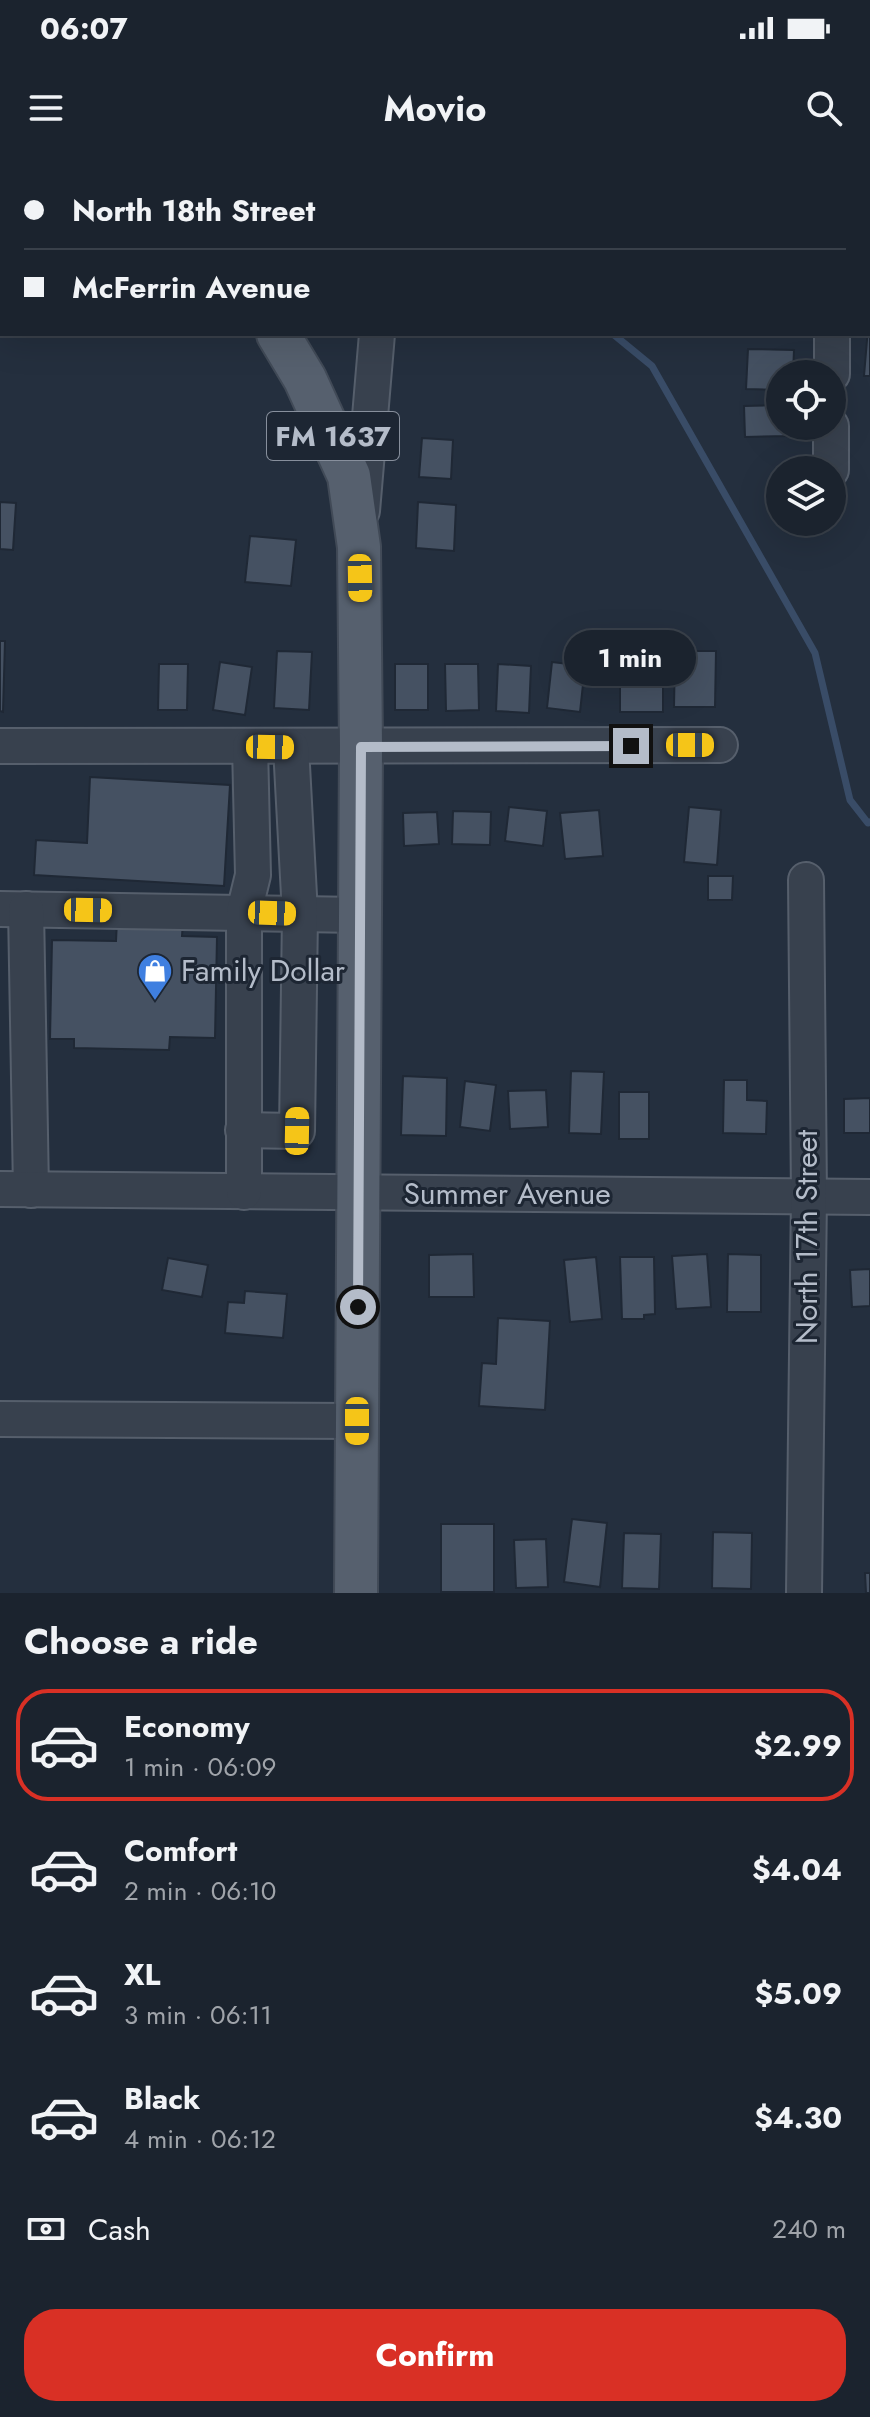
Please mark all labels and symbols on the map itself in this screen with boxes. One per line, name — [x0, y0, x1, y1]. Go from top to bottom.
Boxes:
road number: FM 1637 — [267, 412, 399, 460]
car — [348, 554, 372, 602]
callout: 1 min — [565, 630, 697, 686]
route end — [613, 728, 649, 764]
car — [666, 733, 714, 757]
car — [246, 735, 294, 759]
car — [64, 898, 112, 922]
car — [248, 900, 296, 926]
place label: Family Dollar — [181, 949, 346, 992]
shop icon: Family Dollar — [136, 952, 174, 1002]
car — [285, 1107, 309, 1155]
street label: North 17th Street — [785, 1129, 828, 1344]
street label: Summer Avenue — [403, 1172, 611, 1215]
route start — [340, 1289, 376, 1325]
car — [345, 1397, 369, 1445]

